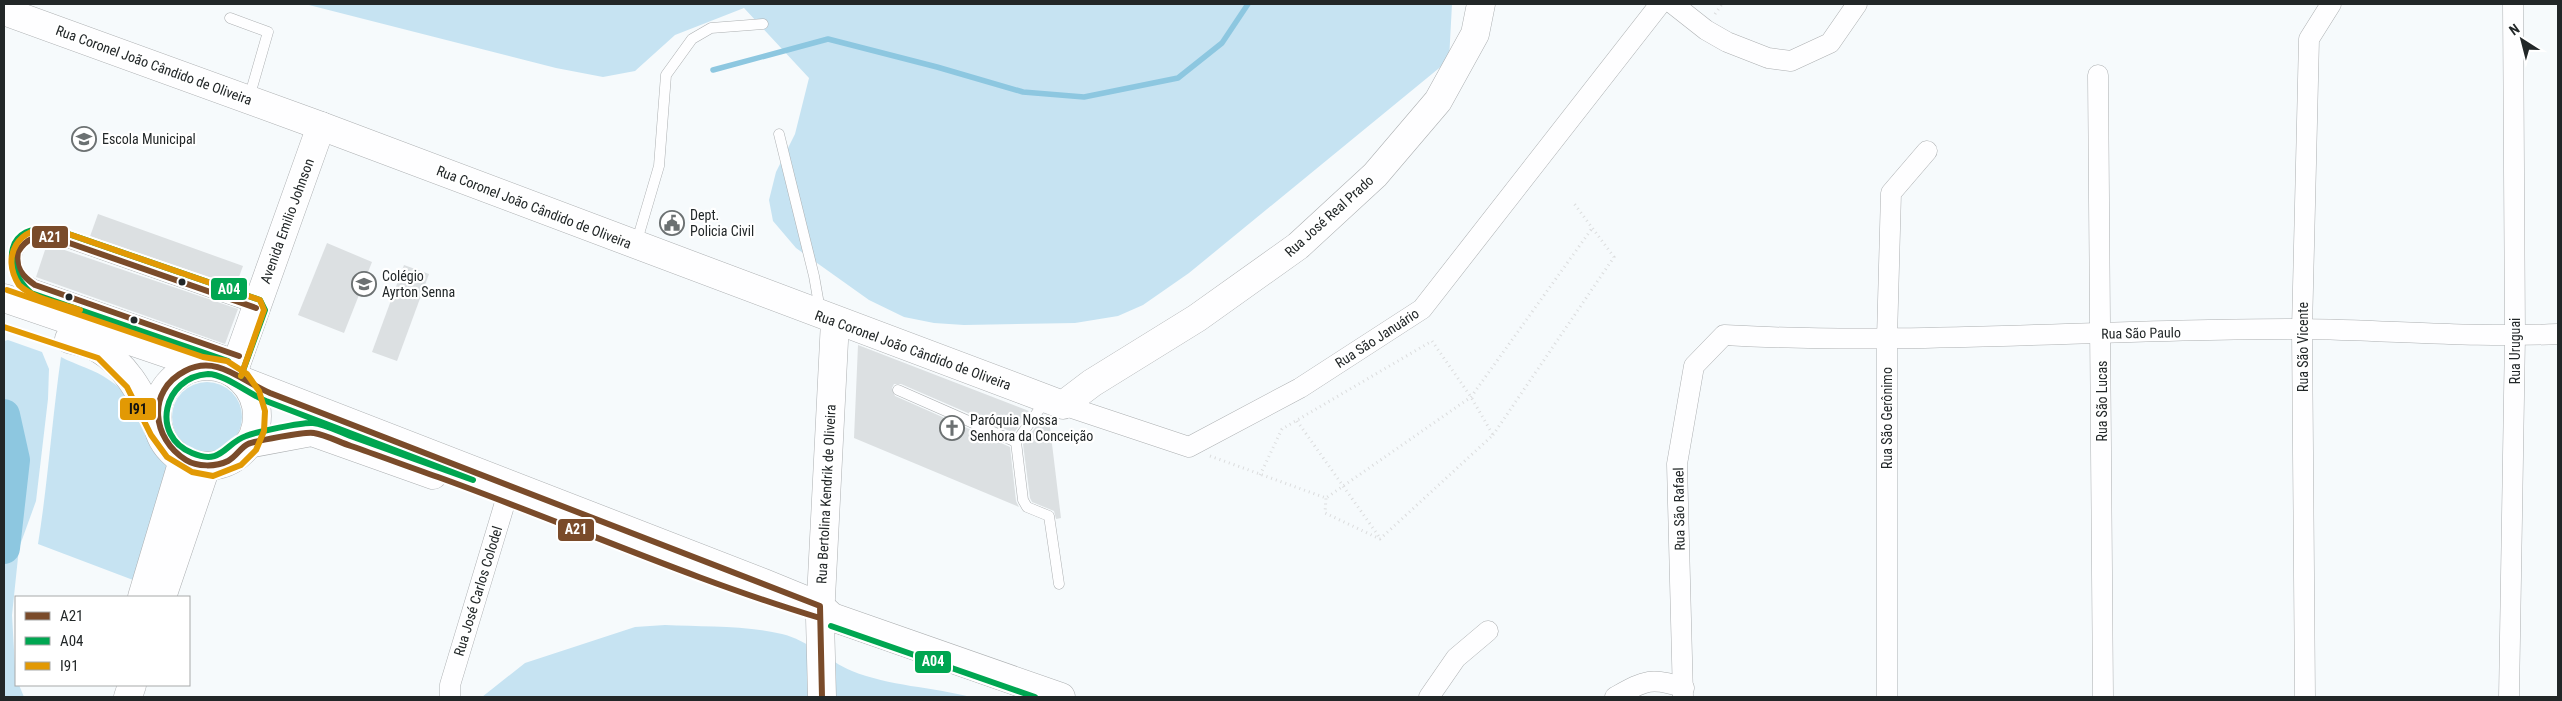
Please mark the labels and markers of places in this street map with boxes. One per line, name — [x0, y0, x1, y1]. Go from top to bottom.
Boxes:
school or university icon: Escola Municipal — [71, 126, 97, 152]
place label: Escola Municipal — [102, 131, 196, 147]
place label: Dept. Policia Civil — [690, 207, 754, 239]
public building icon: Dept. Policia Civil — [659, 210, 685, 236]
place label: Colégio Ayrton Senna — [382, 268, 455, 300]
school or university icon: Colégio Ayrton Senna — [351, 271, 377, 297]
unlabelled marker — [177, 277, 187, 287]
unlabelled marker — [64, 292, 74, 302]
unlabelled marker — [129, 315, 139, 325]
place label: Paróquia Nossa Senhora da Conceição — [970, 412, 1093, 444]
church icon: Paróquia Nossa Senhora da Conceição — [939, 415, 965, 441]

